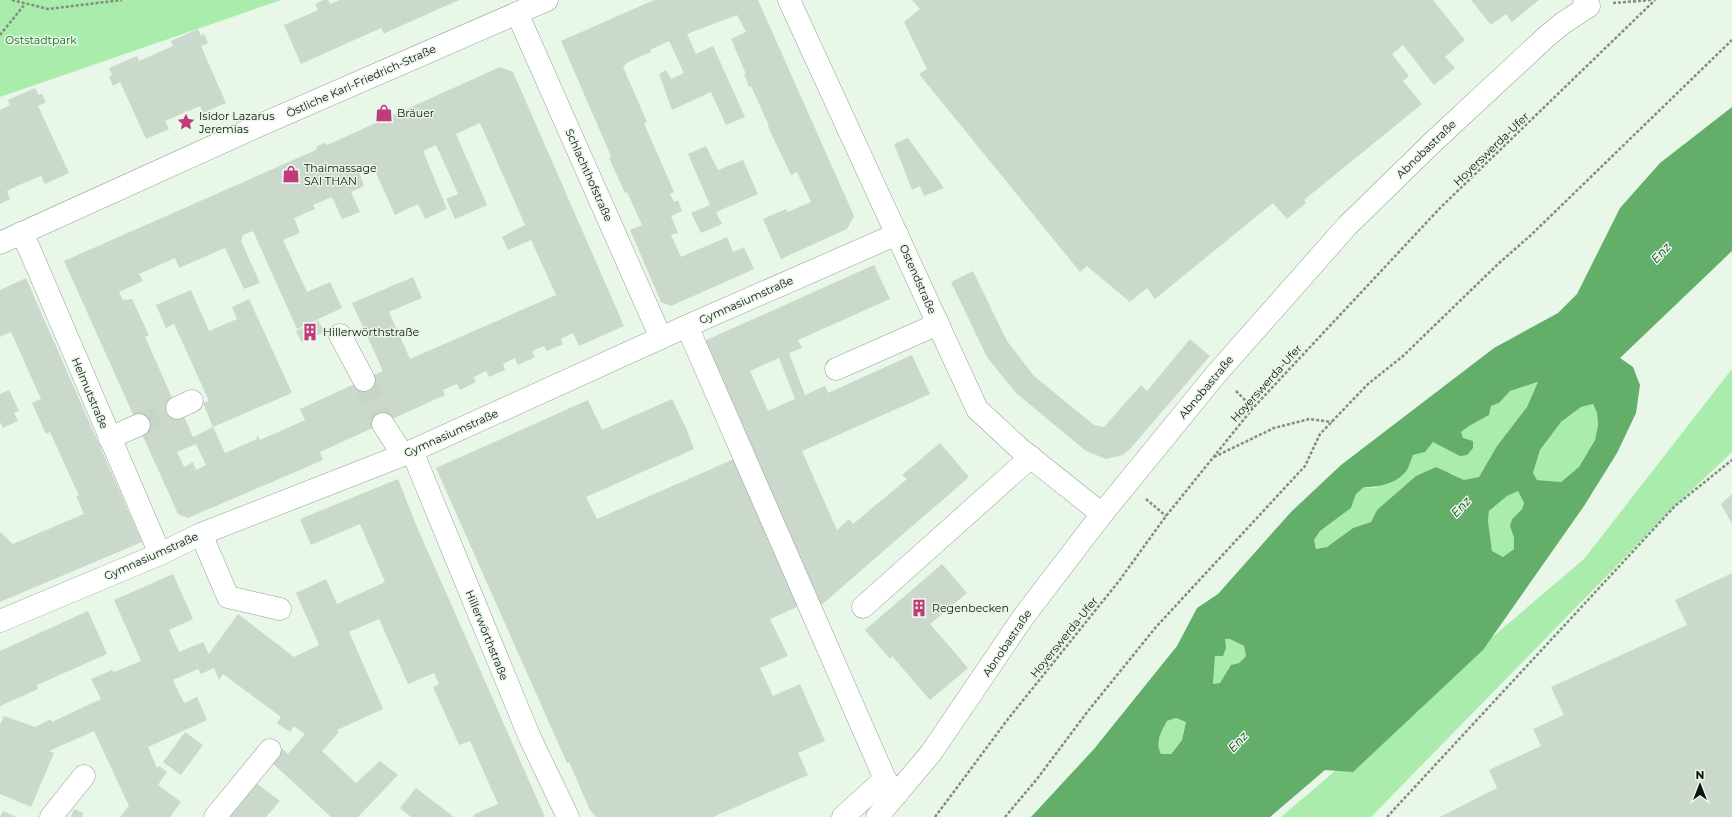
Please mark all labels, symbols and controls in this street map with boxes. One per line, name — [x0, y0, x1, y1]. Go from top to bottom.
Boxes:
park label: Oststadtpark — [5, 33, 77, 47]
street label: Östliche Karl-Friedrich-Straße — [284, 41, 438, 120]
shop icon: Bräuer — [374, 103, 394, 123]
place label: Bräuer — [397, 106, 434, 120]
place label: Isidor Lazarus Jeremias — [198, 109, 275, 136]
street label: Hoyerswerda-Ufer — [1450, 109, 1532, 189]
place icon: Isidor Lazarus Jeremias — [176, 112, 196, 132]
street label: Abnobastraße — [1393, 117, 1459, 181]
street label: Schlachthofstraße — [562, 126, 616, 224]
place label: Thaimassage SAI THAN — [304, 161, 377, 188]
shop icon: Thaimassage SAI THAN — [281, 164, 301, 184]
water label: Enz — [1648, 239, 1674, 266]
street label: Ostendstraße — [896, 242, 940, 316]
street label: Gymnasiumstraße — [697, 273, 796, 327]
building icon: Hillerwörthstraße — [300, 322, 320, 342]
place label: Hillerwörthstraße — [323, 325, 420, 339]
street label: Hoyerswerda-Ufer — [1227, 341, 1305, 425]
street label: Abnobastraße — [1176, 352, 1237, 421]
street label: Helmutstraße — [69, 355, 111, 431]
street label: Gymnasiumstraße — [402, 406, 501, 460]
water label: Enz — [1448, 493, 1474, 520]
street label: Gymnasiumstraße — [102, 529, 201, 583]
street label: Hillerwörthstraße — [462, 588, 512, 683]
street label: Hoyerswerda-Ufer — [1027, 594, 1101, 680]
building icon: Regenbecken — [909, 598, 929, 618]
place label: Regenbecken — [932, 601, 1009, 615]
street label: Abnobastraße — [979, 607, 1035, 679]
water label: Enz — [1225, 728, 1251, 755]
north arrow — [1680, 765, 1720, 805]
text: N — [1696, 768, 1704, 782]

